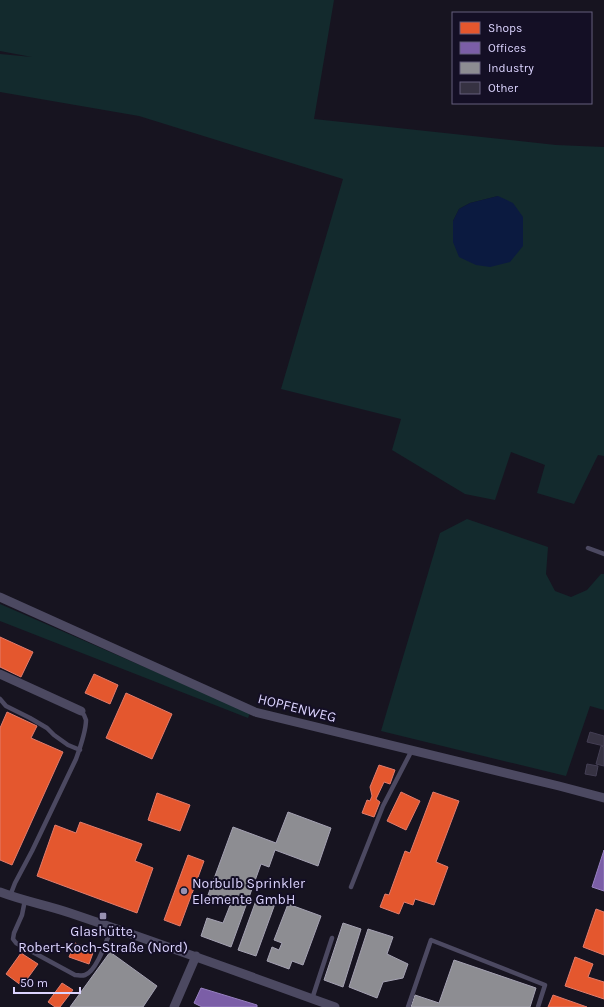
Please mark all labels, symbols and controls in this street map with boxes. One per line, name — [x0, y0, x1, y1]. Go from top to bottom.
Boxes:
legend — [452, 12, 592, 104]
text: Shops — [488, 21, 522, 35]
text: Offices — [488, 41, 526, 55]
text: Industry — [488, 61, 534, 75]
text: Other — [488, 81, 519, 95]
street label: HOPFENWEG — [256, 690, 338, 726]
place label: Norbulb Sprinkler Elemente GmbH — [192, 875, 306, 908]
marker: Norbulb Sprinkler Elemente GmbH — [179, 886, 189, 896]
marker: Glashütte, Robert-Koch-Straße (Nord) — [98, 911, 108, 921]
place label: Glashütte, Robert-Koch-Straße (Nord) — [18, 923, 188, 956]
scale bar — [14, 969, 80, 995]
text: 50 m — [20, 976, 48, 990]

